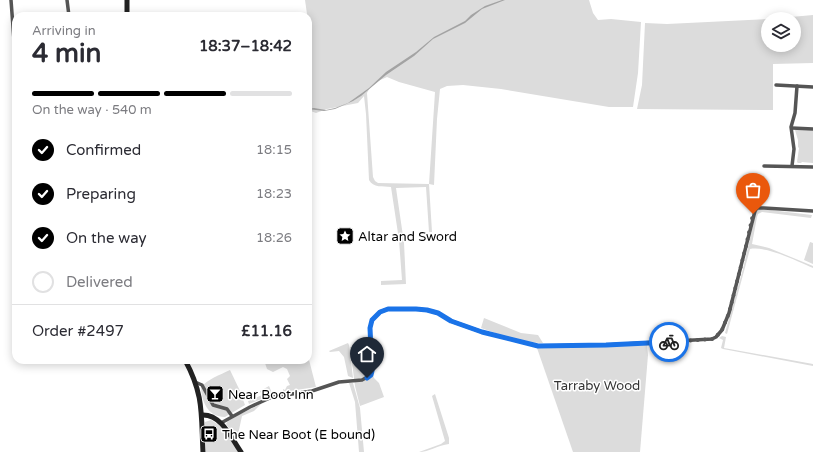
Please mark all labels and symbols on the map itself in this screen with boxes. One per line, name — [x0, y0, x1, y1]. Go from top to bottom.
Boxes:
pin — [736, 173, 770, 214]
place icon: Altar and Sword — [335, 226, 355, 246]
place label: Altar and Sword — [358, 229, 457, 245]
courier — [649, 322, 689, 362]
pin — [350, 337, 384, 378]
park label: Tarraby Wood — [554, 378, 640, 394]
bar icon: Near Boot Inn — [205, 384, 225, 404]
place label: Near Boot Inn — [228, 387, 314, 403]
bus stop icon: The Near Boot (E bound) — [199, 424, 219, 444]
place label: The Near Boot (E bound) — [222, 427, 375, 443]

